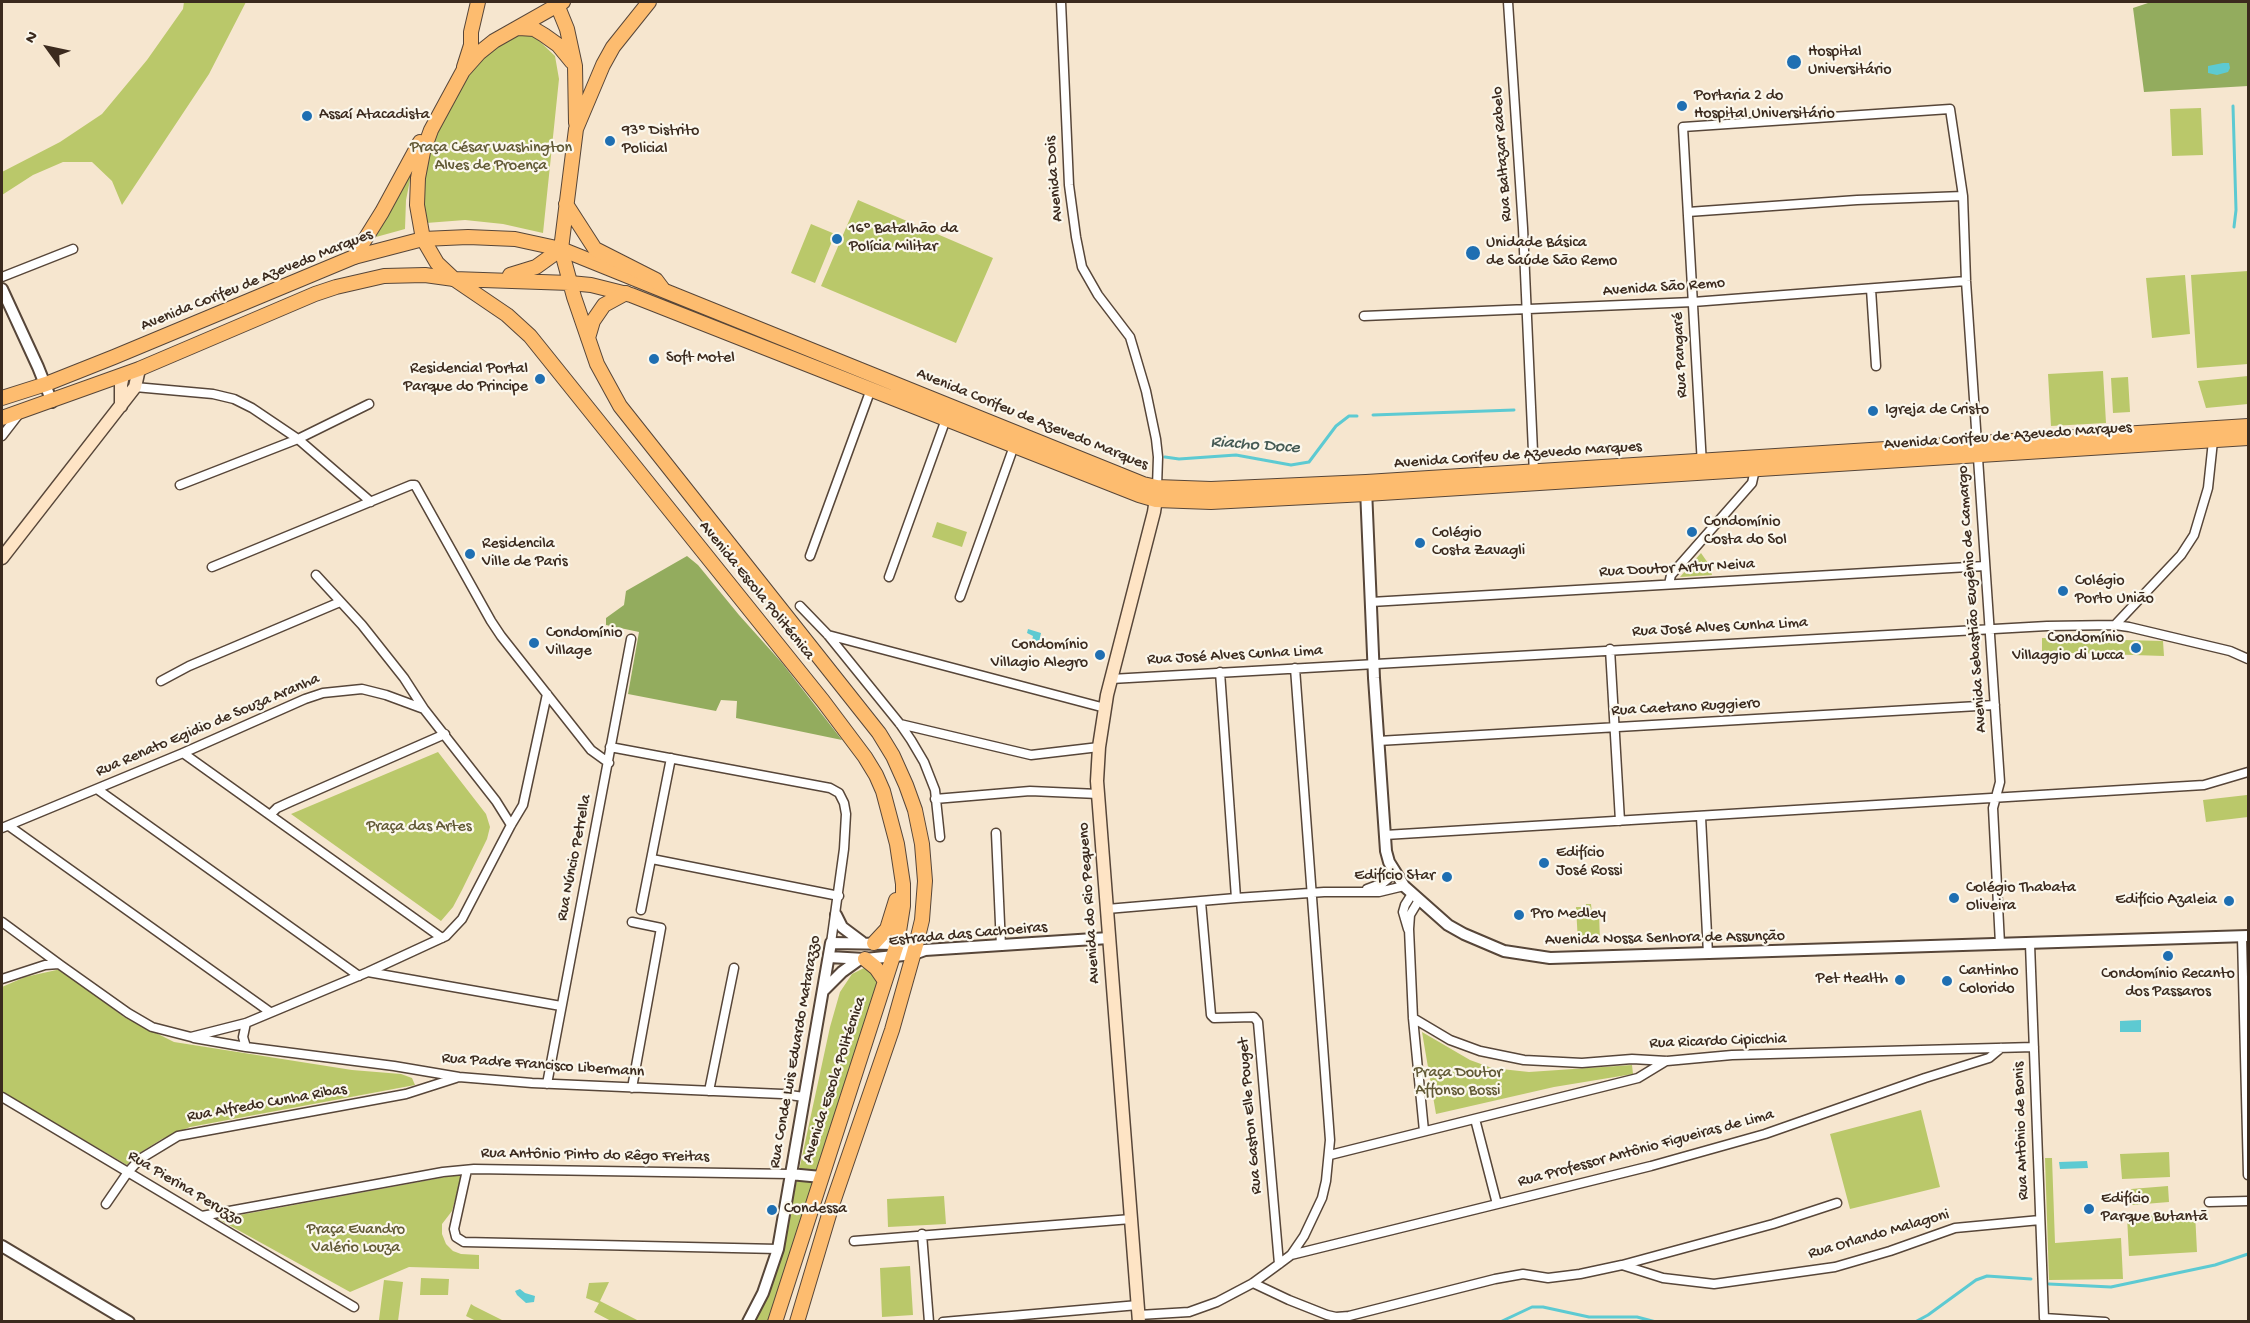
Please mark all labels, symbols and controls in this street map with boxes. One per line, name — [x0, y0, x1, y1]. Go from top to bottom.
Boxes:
north arrow — [18, 18, 78, 78]
text: N — [22, 28, 43, 47]
place label: Hospital Universitário — [1808, 43, 1891, 81]
marker: Hospital Universitário — [1785, 53, 1803, 71]
street label: Rua Baltazar Rabelo — [1489, 86, 1517, 222]
place label: Portaria 2 do Hospital Universitário — [1694, 87, 1835, 125]
marker: Portaria 2 do Hospital Universitário — [1675, 99, 1689, 113]
place label: Assaí Atacadista — [319, 106, 430, 126]
marker: Assaí Atacadista — [300, 109, 314, 123]
place label: 93º Distrito Policial — [622, 122, 699, 160]
marker: 93º Distrito Policial — [603, 134, 617, 148]
street label: Avenida Dois — [1042, 135, 1068, 223]
park label: Praça César Washington Alves de Proença — [410, 139, 572, 177]
place label: 16º Batalhão da Polícia Militar — [849, 220, 958, 258]
street label: Avenida Corifeu de Azevedo Marques — [138, 226, 376, 336]
marker: 16º Batalhão da Polícia Militar — [830, 232, 844, 246]
place label: Unidade Básica de Saúde São Remo — [1486, 234, 1617, 272]
marker: Unidade Básica de Saúde São Remo — [1464, 244, 1482, 262]
street label: Avenida São Remo — [1602, 274, 1726, 302]
street label: Rua Pangaré — [1669, 312, 1693, 398]
place label: Soft Motel — [666, 349, 735, 369]
marker: Soft Motel — [647, 352, 661, 366]
place label: Residencial Portal Parque do Principe — [403, 360, 528, 398]
street label: Avenida Corifeu de Azevedo Marques — [913, 365, 1151, 475]
marker: Residencial Portal Parque do Principe — [533, 372, 547, 386]
place label: Igreja de Cristo — [1885, 401, 1989, 421]
marker: Igreja de Cristo — [1866, 404, 1880, 418]
street label: Avenida Corifeu de Azevedo Marques — [1884, 419, 2132, 455]
water label: Riacho Doce — [1210, 432, 1300, 460]
street label: Avenida Corifeu de Azevedo Marques — [1394, 438, 1642, 474]
street label: Avenida Sebastião Eugênio de Camargo — [1954, 465, 1992, 733]
place label: Condomínio Costa do Sol — [1704, 513, 1787, 551]
street label: Avenida Escola Politécnica — [694, 518, 818, 664]
place label: Colégio Costa Zavagli — [1432, 524, 1525, 562]
marker: Condomínio Costa do Sol — [1685, 525, 1699, 539]
place label: Residencila Ville de Paris — [482, 535, 568, 573]
marker: Colégio Costa Zavagli — [1413, 536, 1427, 550]
marker: Residencila Ville de Paris — [463, 547, 477, 561]
street label: Rua Doutor Artur Neiva — [1599, 555, 1755, 583]
place label: Colégio Porto União — [2075, 572, 2154, 610]
marker: Colégio Porto União — [2056, 584, 2070, 598]
street label: Rua José Alves Cunha Lima — [1632, 614, 1808, 642]
place label: Condomínio Village — [546, 624, 622, 662]
place label: Condomínio Villaggio di Lucca — [2012, 629, 2124, 667]
marker: Condomínio Village — [527, 636, 541, 650]
place label: Condomínio Villagio Alegro — [991, 636, 1088, 674]
marker: Condomínio Villaggio di Lucca — [2129, 641, 2143, 655]
street label: Rua José Alves Cunha Lima — [1147, 642, 1323, 670]
marker: Condomínio Villagio Alegro — [1093, 648, 1107, 662]
street label: Rua Renato Egidio de Souza Aranha — [93, 670, 323, 782]
street label: Rua Caetano Ruggiero — [1611, 695, 1761, 721]
street label: Rua Núncio Petrella — [553, 793, 597, 923]
park label: Praça das Artes — [366, 818, 472, 838]
street label: Avenida do Rio Pequeno — [1075, 822, 1105, 984]
place label: Edifício José Rossi — [1556, 844, 1623, 882]
marker: Edifício José Rossi — [1537, 856, 1551, 870]
place label: Edifício Star — [1354, 867, 1435, 887]
marker: Edifício Star — [1440, 870, 1454, 884]
place label: Colégio Thabata Oliveira — [1966, 879, 2076, 917]
marker: Colégio Thabata Oliveira — [1947, 891, 1961, 905]
place label: Edifício Azaleia — [2115, 891, 2217, 911]
marker: Edifício Azaleia — [2222, 894, 2236, 908]
place label: Pro Medley — [1531, 905, 1606, 925]
marker: Pro Medley — [1512, 908, 1526, 922]
street label: Estrada das Cachoeiras — [888, 919, 1048, 951]
street label: Avenida Nossa Senhora de Assunção — [1545, 927, 1785, 951]
street label: Rua Conde Luis Eduardo Matarazzo — [766, 934, 826, 1170]
marker: Condomínio Recanto dos Passaros — [2161, 949, 2175, 963]
place label: Cantinho Colorido — [1959, 962, 2019, 1000]
place label: Condomínio Recanto dos Passaros — [2101, 965, 2235, 1003]
place label: Pet Health — [1816, 970, 1888, 990]
marker: Pet Health — [1893, 973, 1907, 987]
marker: Cantinho Colorido — [1940, 974, 1954, 988]
street label: Avenida Escola Politécnica — [799, 995, 871, 1165]
street label: Rua Ricardo Cipicchia — [1649, 1030, 1787, 1054]
street label: Rua Gaston Elle Pouget — [1235, 1037, 1267, 1195]
street label: Rua Padre Francisco Libermann — [441, 1049, 645, 1083]
street label: Rua Antônio de Bonis — [2010, 1061, 2034, 1201]
park label: Praça Doutor Affonso Bossi — [1414, 1064, 1502, 1102]
street label: Rua Alfredo Cunha Ribas — [186, 1080, 348, 1128]
street label: Rua Professor Antônio Figueiras de Lima — [1516, 1106, 1776, 1192]
street label: Rua Antônio Pinto do Rêgo Freitas — [481, 1144, 709, 1168]
street label: Rua Pierina Peruzzo — [124, 1147, 246, 1231]
place label: Edifício Parque Butantã — [2101, 1190, 2208, 1228]
place label: Condessa — [784, 1200, 847, 1220]
marker: Edifício Parque Butantã — [2082, 1202, 2096, 1216]
marker: Condessa — [765, 1203, 779, 1217]
street label: Rua Orlando Malagoni — [1806, 1206, 1952, 1264]
park label: Praça Evandro Valério Louza — [307, 1221, 405, 1259]

